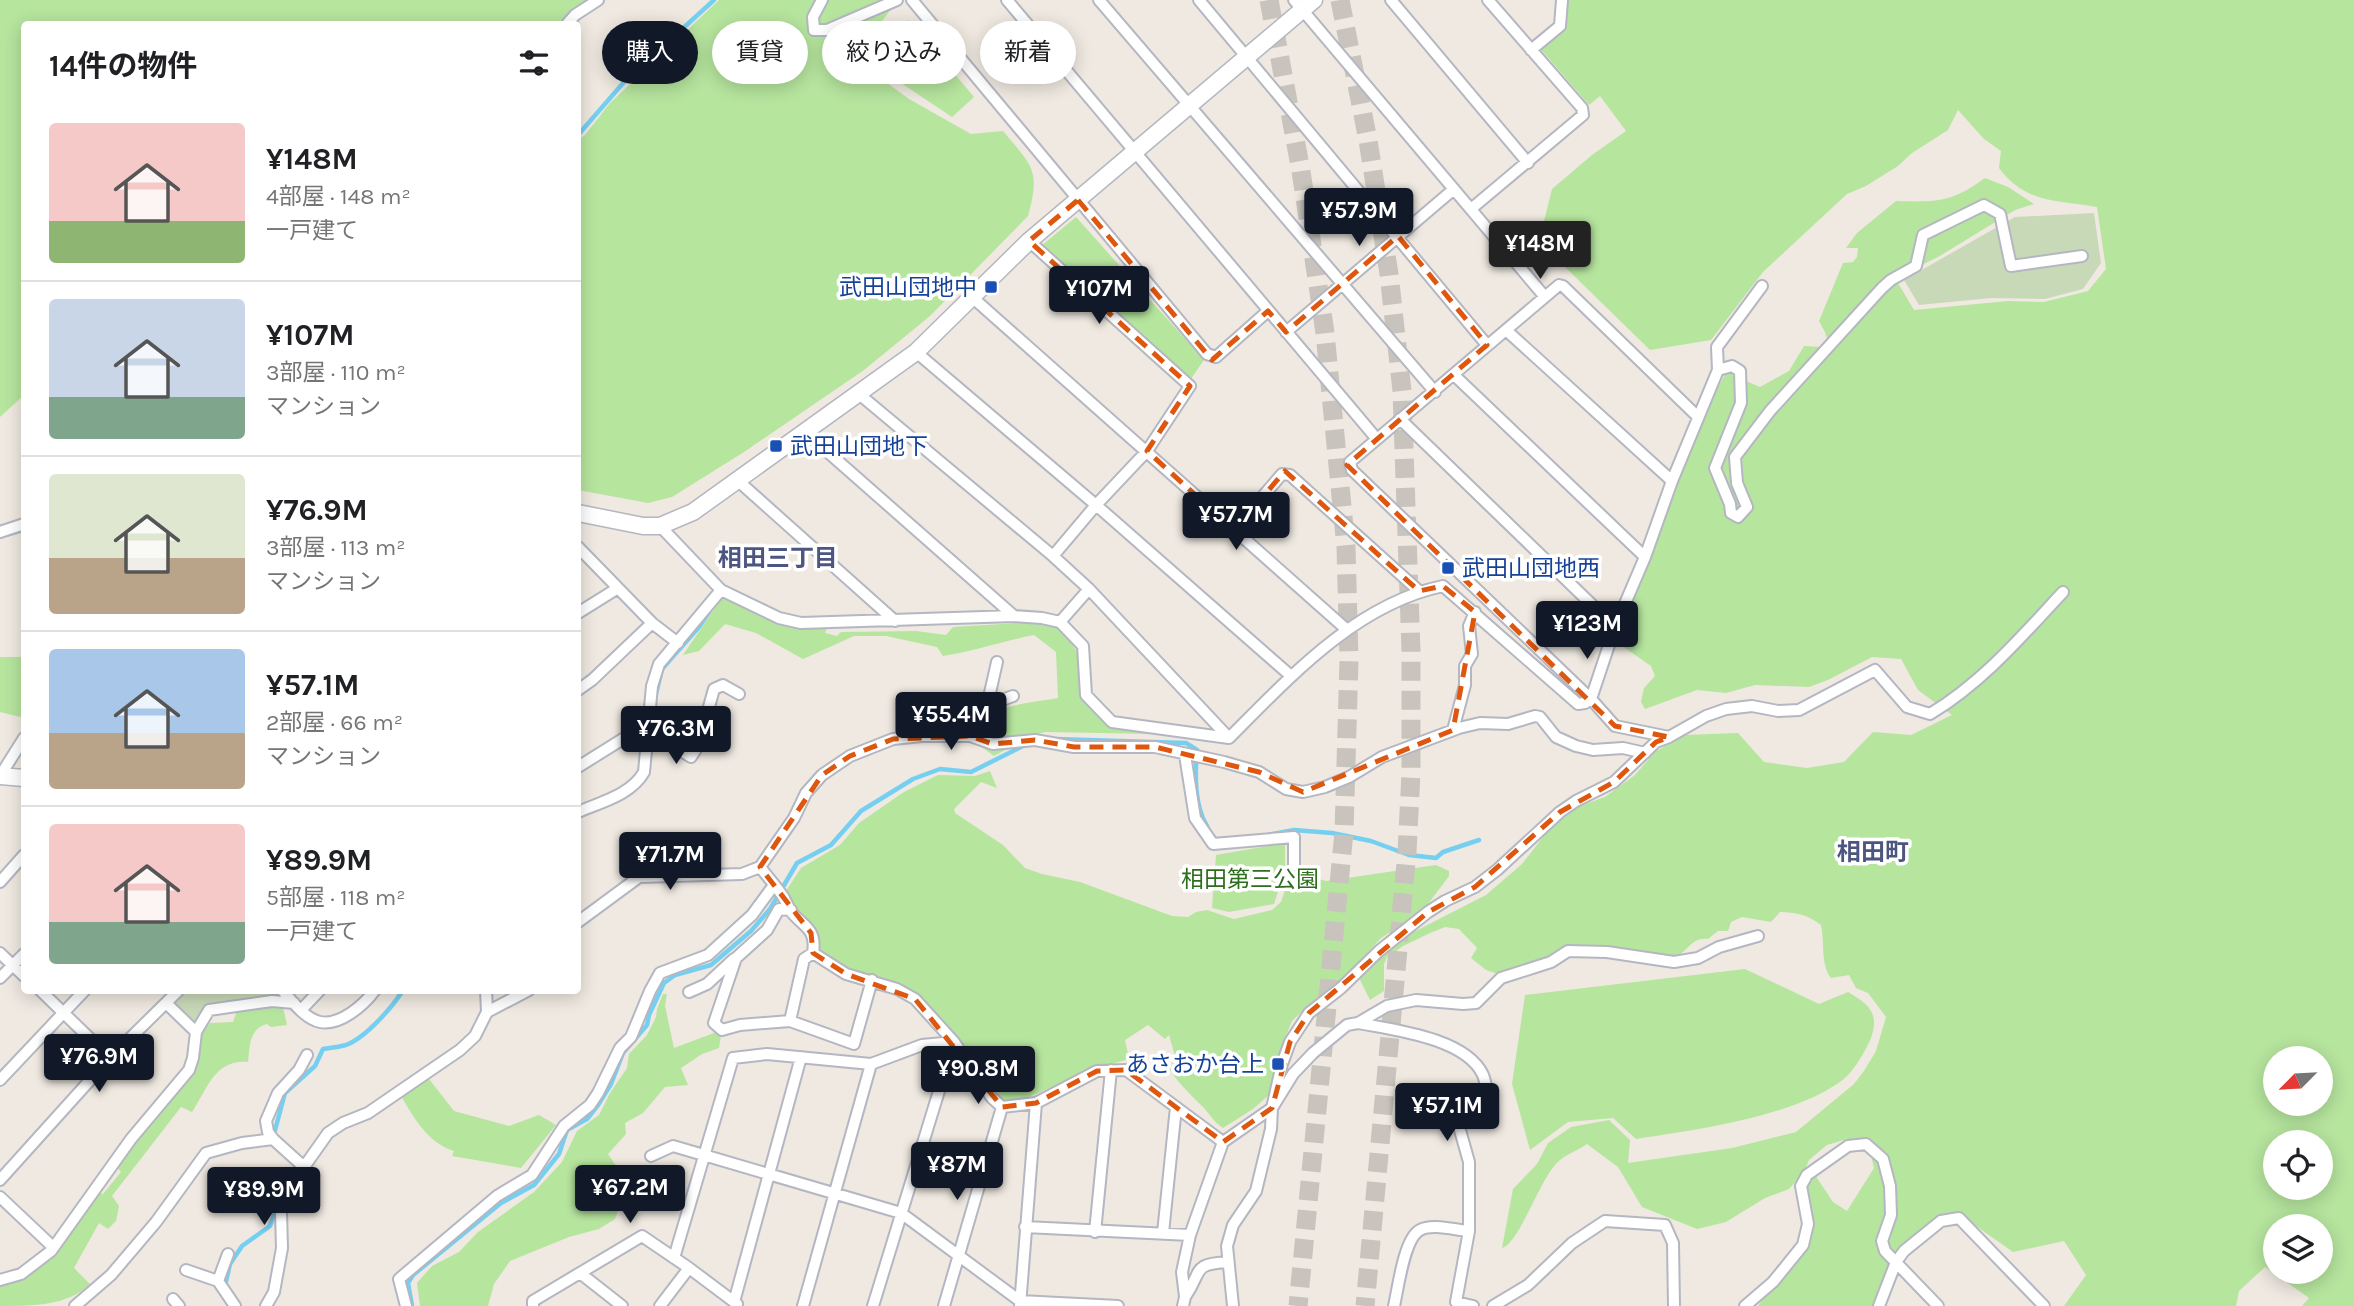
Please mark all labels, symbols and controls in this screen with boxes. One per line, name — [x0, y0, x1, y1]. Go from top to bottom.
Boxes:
chip: 購入 — [602, 21, 698, 84]
chip: 賃貸 — [712, 21, 808, 84]
chip: 絞り込み — [822, 21, 966, 84]
chip: 新着 — [980, 21, 1076, 84]
icon: filters — [515, 44, 553, 82]
text: 14件の物件 — [49, 48, 198, 84]
text: ¥148M — [266, 141, 358, 177]
icon: home — [105, 151, 189, 235]
text: 4部屋 · 148 m² — [266, 183, 411, 210]
pin: ¥57.9M — [1302, 188, 1416, 248]
text: ¥57.9M — [1320, 197, 1398, 224]
text: 一戸建て — [266, 217, 358, 244]
pin: ¥148M — [1491, 222, 1589, 281]
text: ¥148M — [1505, 230, 1575, 257]
pin: ¥107M — [1050, 266, 1148, 326]
place label: 武田山団地中 — [839, 274, 977, 301]
text: ¥107M — [1065, 275, 1133, 302]
marker: 武田山団地中 — [983, 279, 999, 295]
text: ¥107M — [266, 317, 354, 353]
icon: home — [105, 327, 189, 411]
text: 3部屋 · 110 m² — [266, 359, 406, 386]
text: マンション — [266, 393, 381, 420]
place label: 武田山団地下 — [790, 433, 928, 460]
marker: 武田山団地下 — [768, 438, 784, 454]
text: ¥76.9M — [266, 492, 368, 528]
pin: ¥57.7M — [1179, 492, 1293, 552]
text: ¥57.7M — [1199, 501, 1273, 528]
icon: home — [105, 502, 189, 586]
text: 3部屋 · 113 m² — [266, 534, 406, 561]
district label: 相田三丁目 — [718, 544, 838, 572]
place label: 武田山団地西 — [1462, 555, 1600, 582]
marker: 武田山団地西 — [1440, 560, 1456, 576]
text: マンション — [266, 568, 381, 595]
pin: ¥123M — [1538, 602, 1636, 661]
text: ¥123M — [1552, 610, 1622, 637]
text: ¥57.1M — [266, 667, 359, 703]
icon: home — [105, 677, 189, 761]
pin: ¥55.4M — [894, 692, 1008, 752]
text: ¥55.4M — [911, 701, 991, 728]
pin: ¥76.3M — [619, 706, 733, 766]
text: 2部屋 · 66 m² — [266, 709, 403, 736]
text: ¥76.3M — [637, 715, 715, 742]
text: マンション — [266, 743, 381, 770]
pin: ¥71.7M — [613, 832, 727, 892]
district label: 相田町 — [1837, 838, 1909, 866]
text: ¥71.7M — [635, 841, 705, 868]
text: ¥89.9M — [266, 842, 372, 878]
icon: home — [105, 852, 189, 936]
park label: 相田第三公園 — [1181, 866, 1319, 893]
text: 5部屋 · 118 m² — [266, 884, 406, 911]
text: 一戸建て — [266, 918, 358, 945]
pin: ¥76.9M — [42, 1034, 156, 1094]
text: ¥76.9M — [60, 1043, 138, 1070]
pin: ¥90.8M — [921, 1046, 1035, 1106]
north arrow — [2263, 1046, 2333, 1116]
map controls — [2263, 1046, 2333, 1284]
place label: あさおか台上 — [1126, 1051, 1264, 1078]
text: ¥90.8M — [937, 1055, 1019, 1082]
marker: あさおか台上 — [1270, 1056, 1286, 1072]
pin: ¥57.1M — [1390, 1084, 1504, 1143]
text: ¥57.1M — [1411, 1092, 1483, 1119]
button: locate — [2263, 1130, 2333, 1200]
pin: ¥87M — [916, 1142, 998, 1202]
text: ¥87M — [927, 1151, 987, 1178]
pin: ¥67.2M — [573, 1166, 687, 1225]
pin: ¥89.9M — [207, 1168, 321, 1227]
text: ¥67.2M — [591, 1174, 669, 1201]
text: ¥89.9M — [223, 1176, 305, 1203]
button: layers — [2263, 1214, 2333, 1284]

